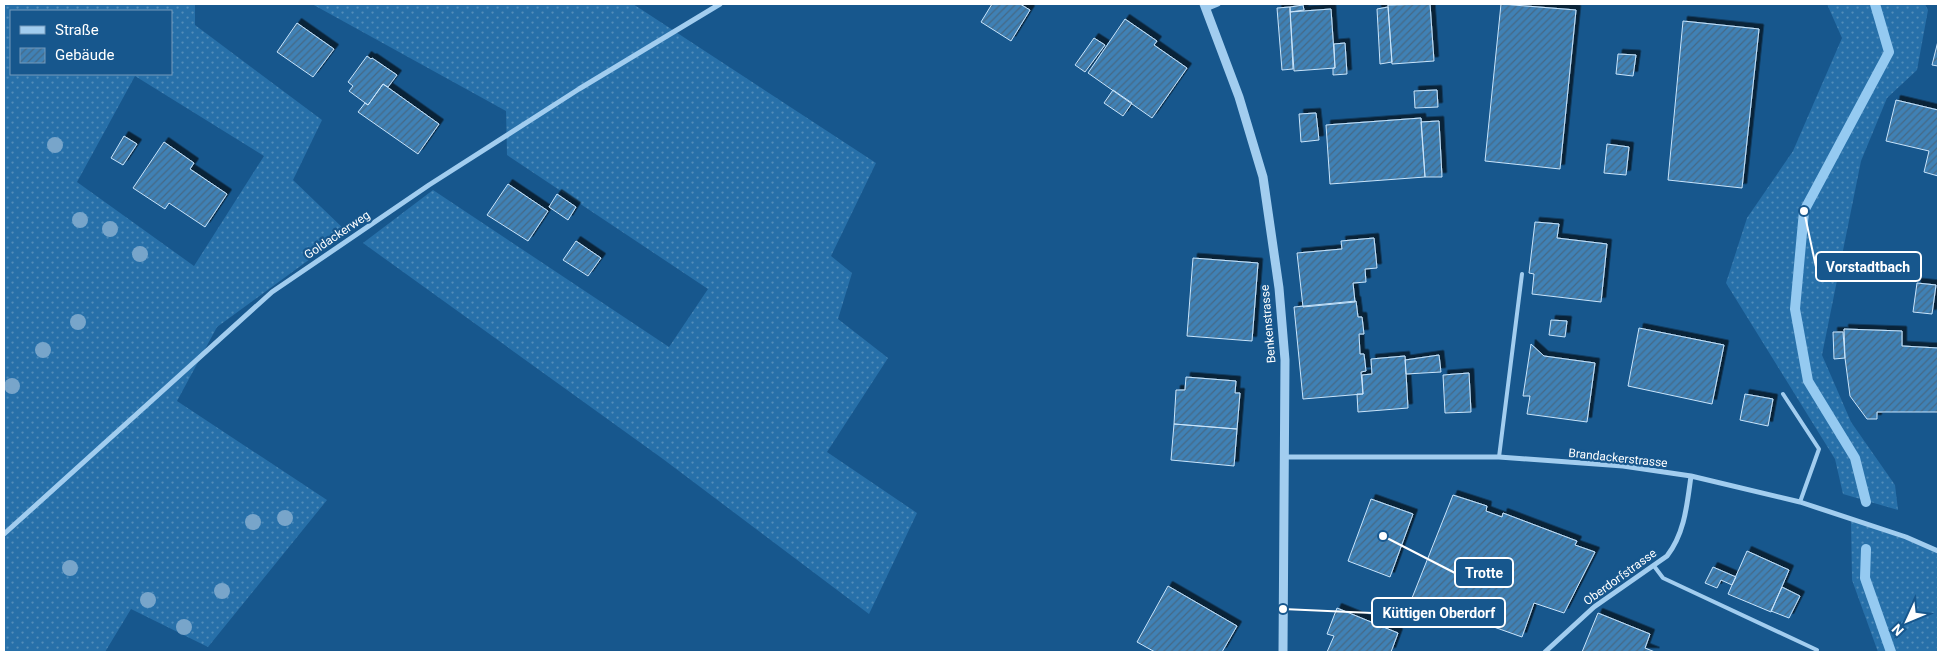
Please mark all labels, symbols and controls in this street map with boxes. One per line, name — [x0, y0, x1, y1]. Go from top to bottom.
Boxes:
legend — [10, 10, 172, 75]
text: Straße — [55, 21, 99, 39]
text: Gebäude — [55, 46, 114, 64]
street label: Goldackerweg — [302, 208, 372, 262]
callout: Vorstadtbach — [1816, 252, 1921, 281]
text: Vorstadtbach — [1826, 259, 1910, 275]
street label: Benkenstrasse — [1258, 284, 1278, 364]
street label: Brandackerstrasse — [1568, 446, 1668, 470]
street label: Oberdorfstrasse — [1581, 546, 1659, 608]
callout: Trotte — [1455, 558, 1513, 587]
text: Trotte — [1465, 565, 1503, 581]
north arrow — [1882, 596, 1932, 646]
callout: Küttigen Oberdorf — [1372, 598, 1505, 627]
text: Küttigen Oberdorf — [1383, 605, 1496, 621]
text: N — [1888, 621, 1907, 639]

